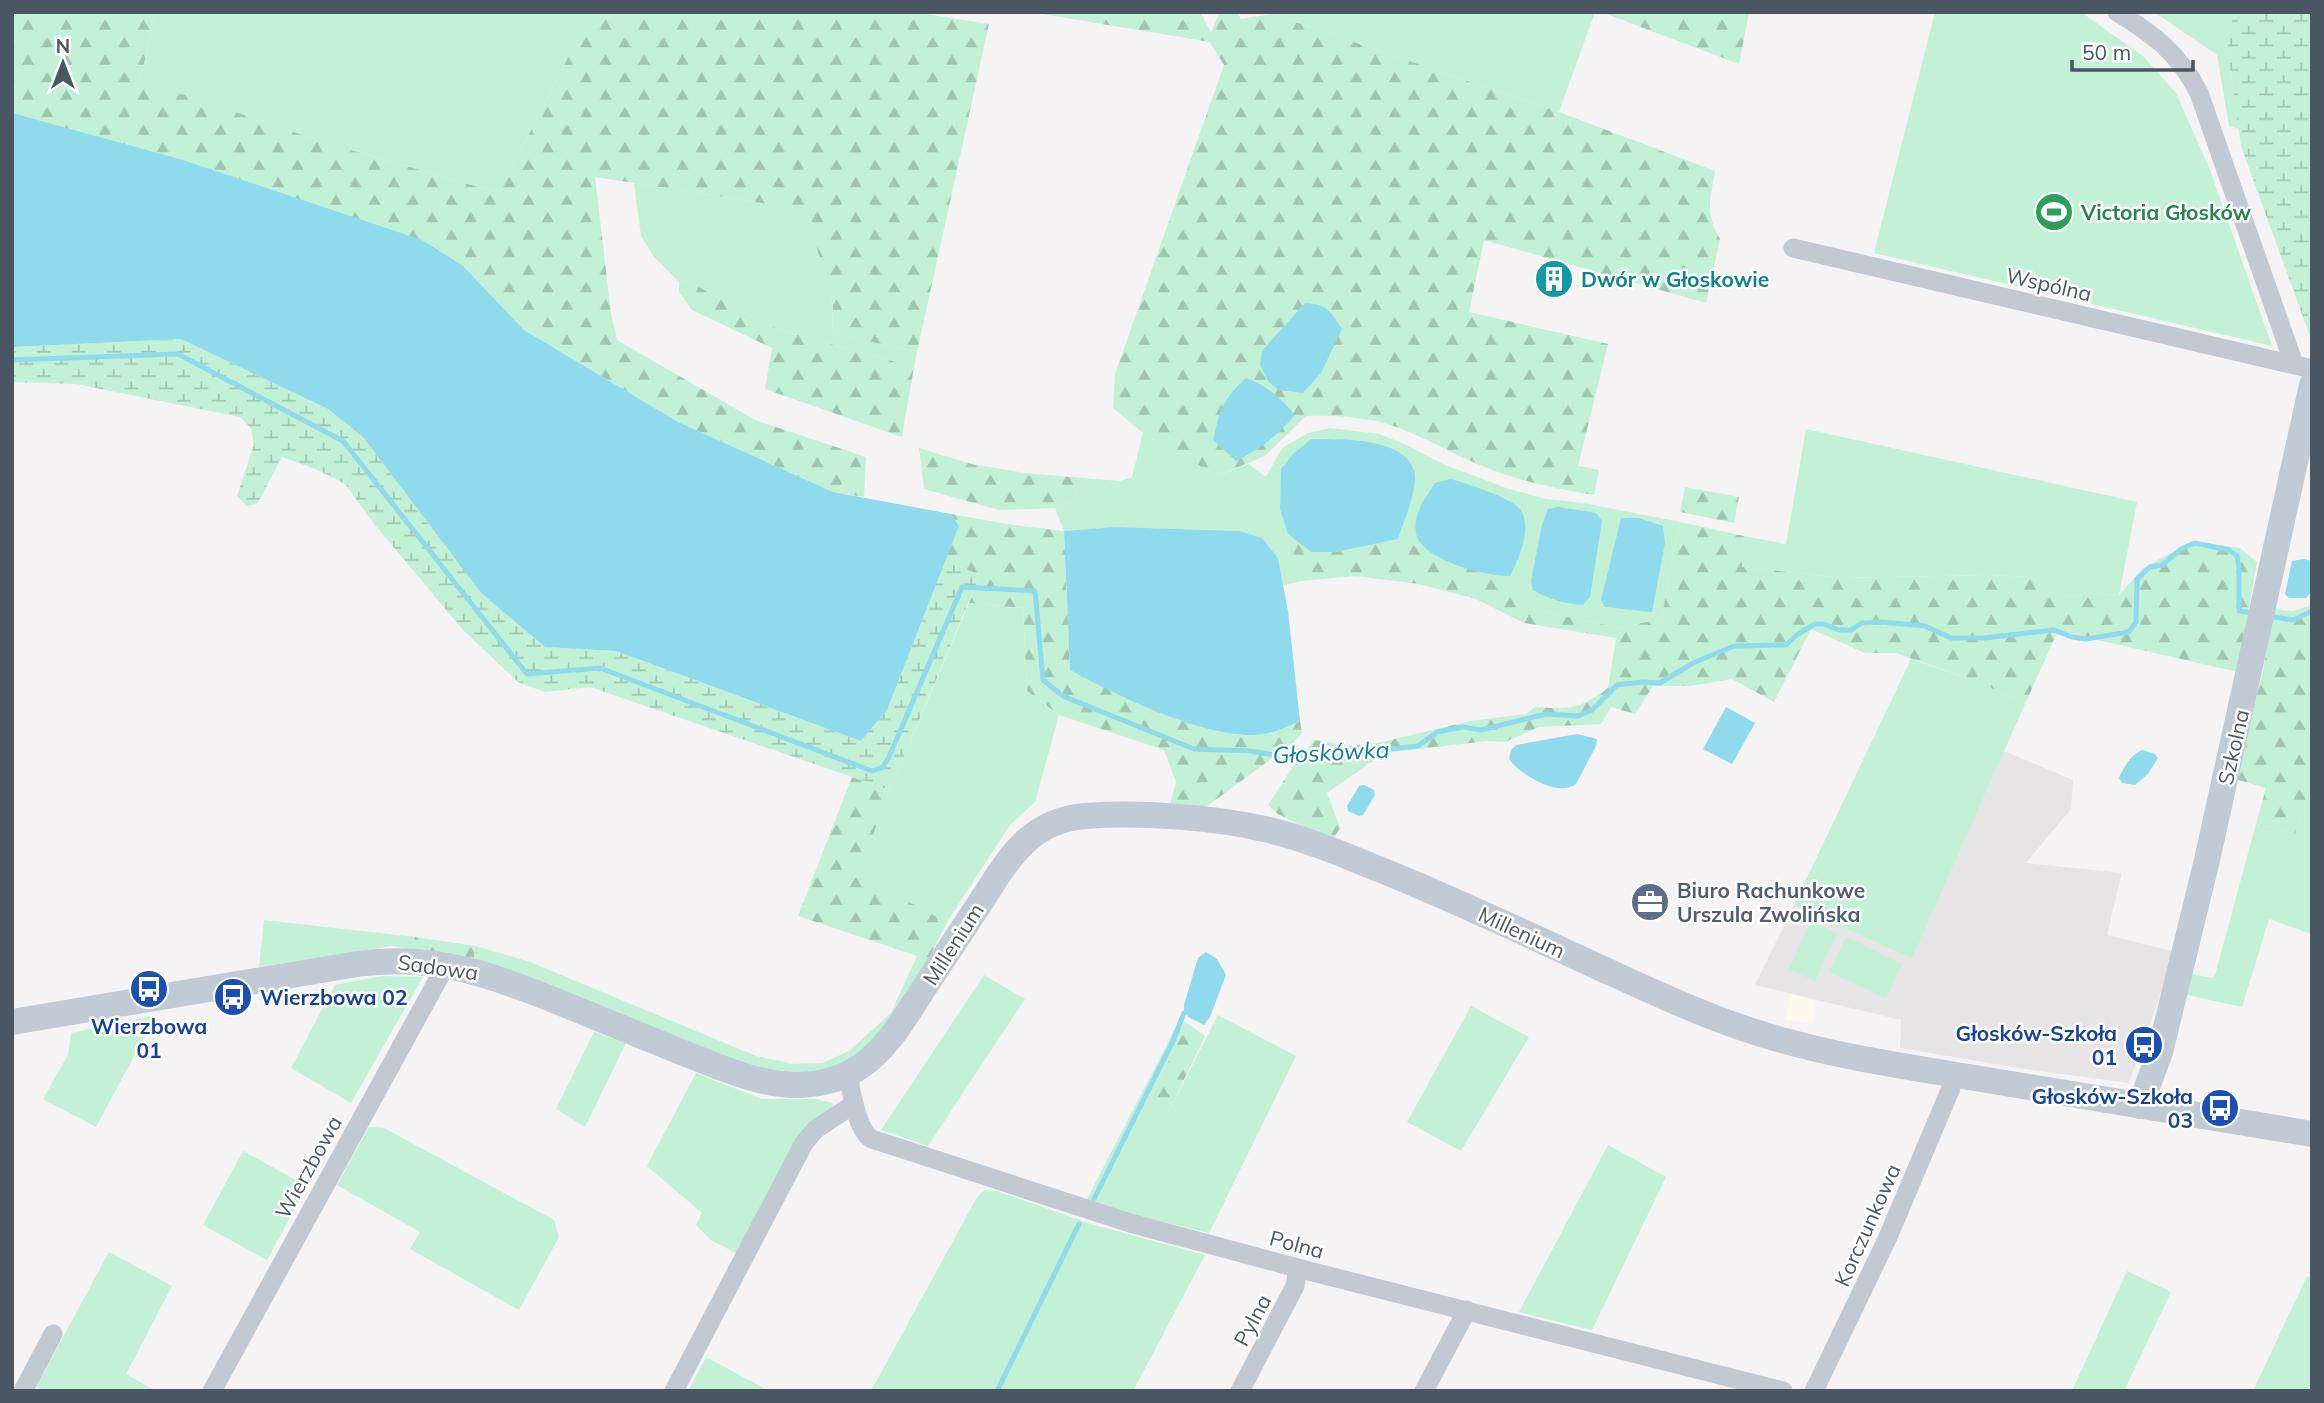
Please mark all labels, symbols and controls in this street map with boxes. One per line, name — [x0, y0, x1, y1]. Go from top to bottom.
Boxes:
north arrow — [28, 28, 98, 98]
scale bar — [2072, 28, 2193, 72]
text: N — [56, 34, 70, 58]
text: 50 m — [2082, 39, 2131, 65]
sports icon: Victoria Głosków — [2033, 191, 2075, 233]
place label: Victoria Głosków — [2080, 199, 2252, 225]
building icon: Dwór w Głoskowie — [1533, 258, 1575, 300]
street label: Wspólna — [2004, 262, 2094, 306]
place label: Dwór w Głoskowie — [1581, 266, 1769, 292]
street label: Szkolna — [2212, 707, 2254, 787]
water label: Głoskówka — [1272, 734, 1390, 770]
place label: Biuro Rachunkowe Urszula Zwolińska — [1677, 877, 1865, 927]
office icon: Biuro Rachunkowe Urszula Zwolińska — [1629, 881, 1671, 923]
street label: Millenium — [917, 898, 989, 990]
street label: Millenium — [1475, 901, 1569, 963]
street label: Sadowa — [396, 949, 480, 985]
bus stop icon: Wierzbowa 01 — [128, 968, 170, 1010]
bus stop icon: Wierzbowa 02 — [212, 976, 254, 1018]
place label: Wierzbowa 02 — [260, 984, 407, 1010]
place label: Wierzbowa 01 — [91, 1013, 207, 1063]
place label: Głosków-Szkoła 01 — [1956, 1020, 2117, 1070]
bus stop icon: Głosków-Szkoła 01 — [2123, 1024, 2165, 1066]
place label: Głosków-Szkoła 03 — [2032, 1083, 2193, 1133]
bus stop icon: Głosków-Szkoła 03 — [2199, 1087, 2241, 1129]
street label: Wierzbowa — [269, 1111, 347, 1223]
street label: Korczunkowa — [1828, 1160, 1906, 1290]
street label: Polna — [1267, 1224, 1327, 1264]
street label: Pylna — [1228, 1290, 1276, 1350]

